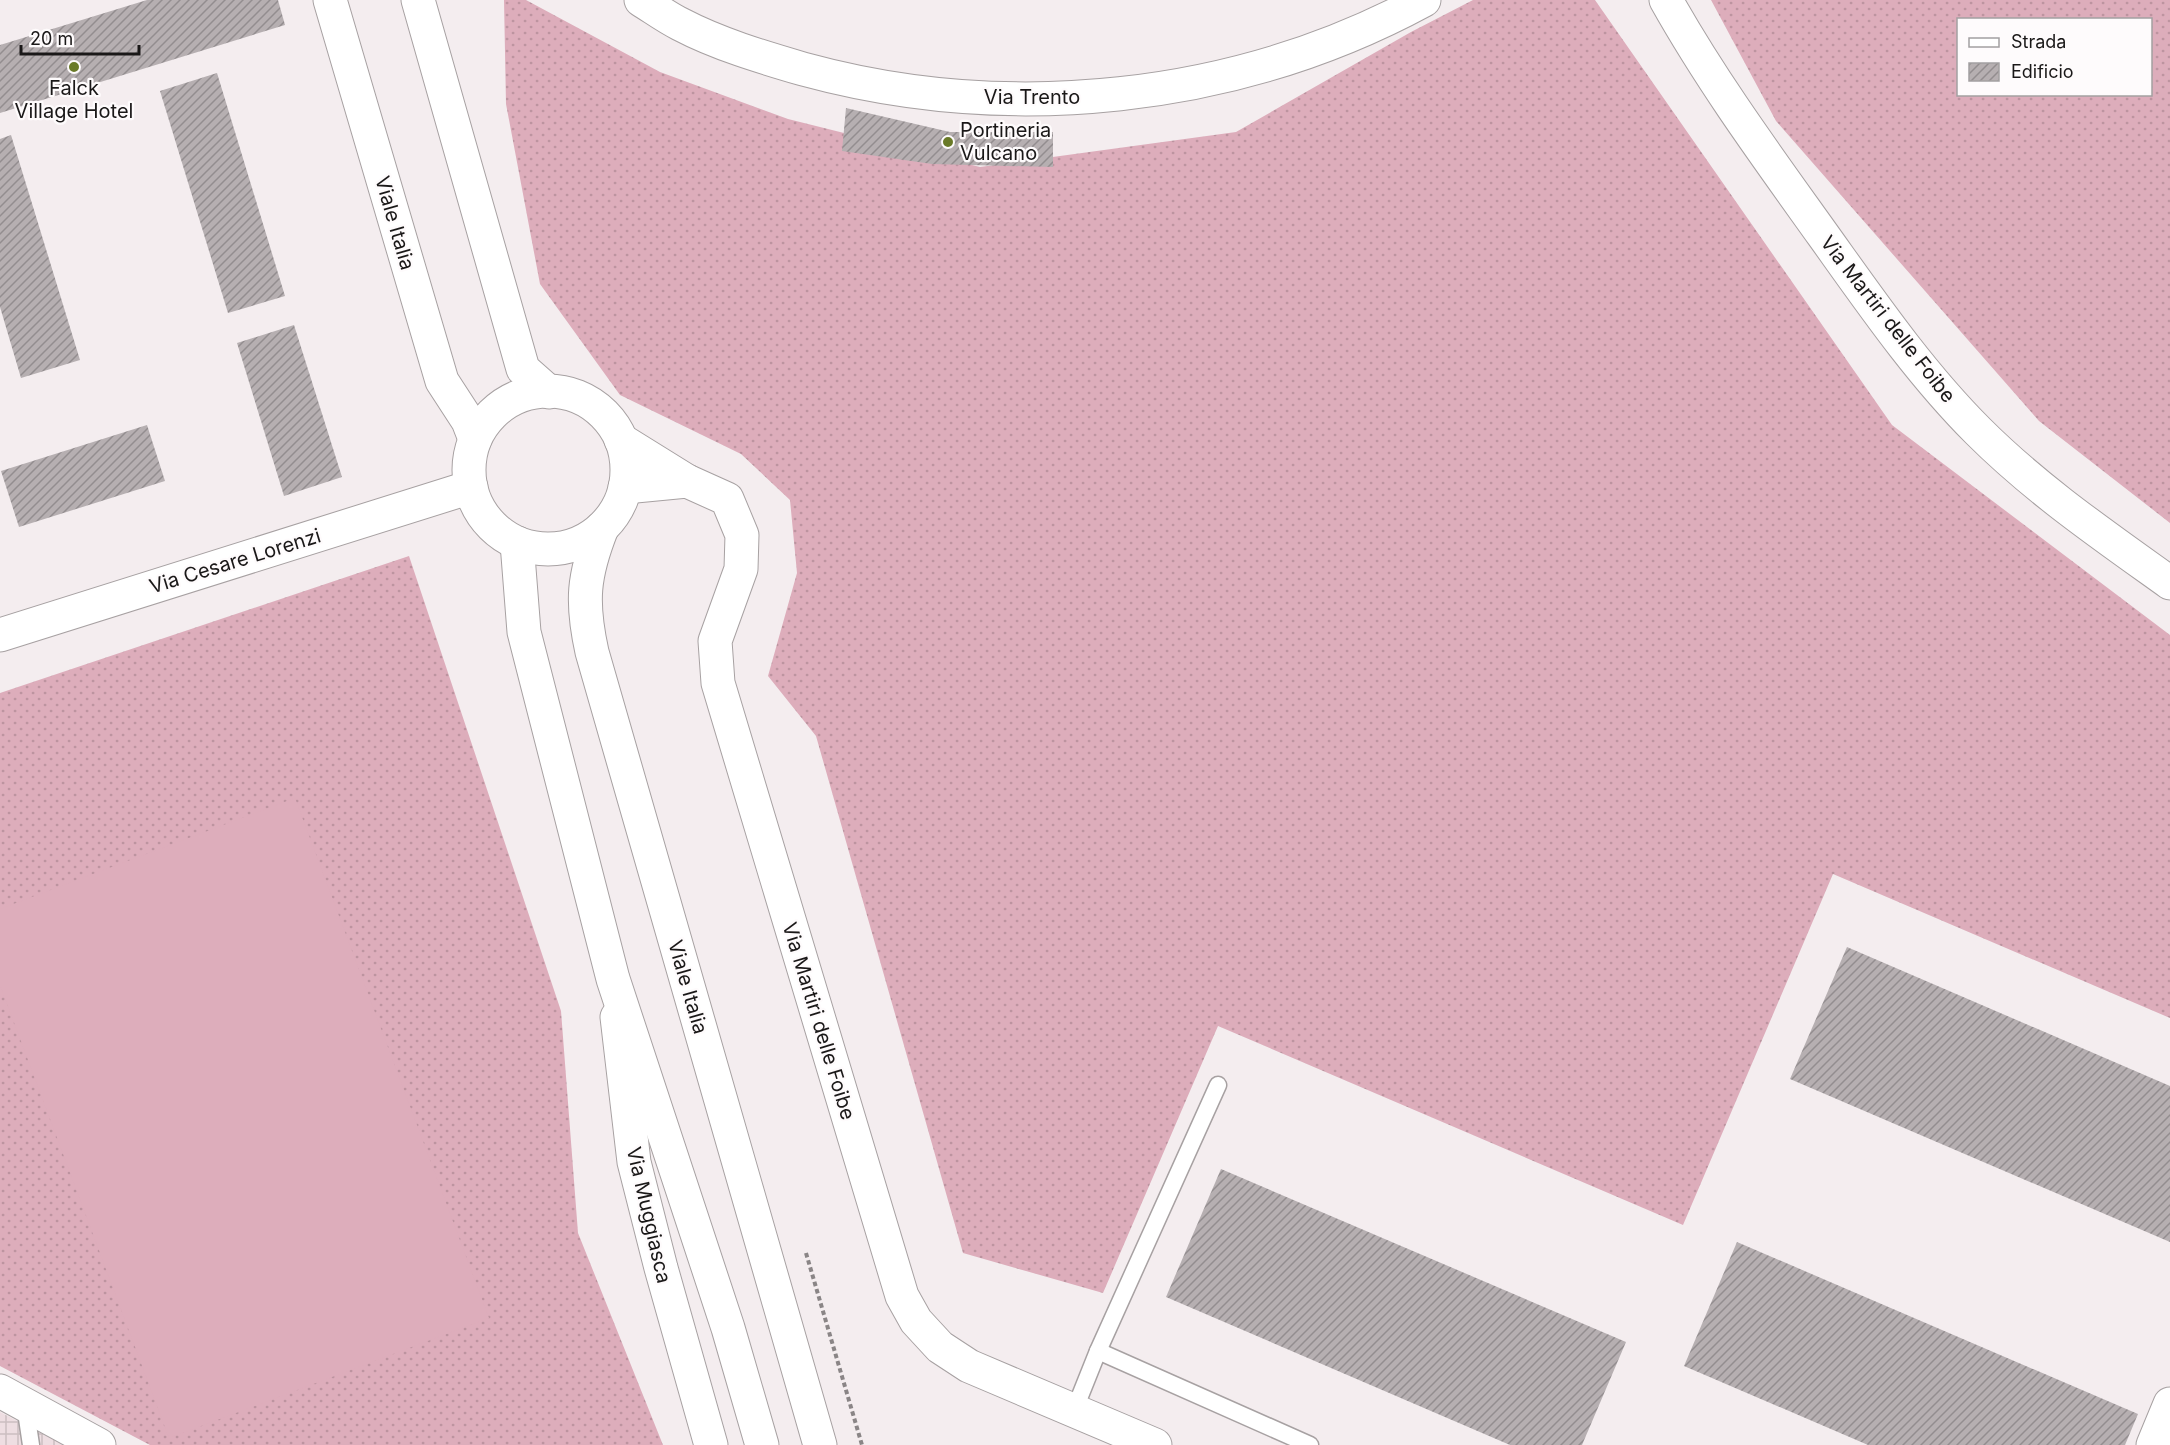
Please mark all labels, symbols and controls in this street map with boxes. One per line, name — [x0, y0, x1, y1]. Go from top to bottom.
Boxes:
scale bar — [21, 18, 140, 56]
legend — [1957, 18, 2152, 96]
text: 20 m — [30, 28, 73, 49]
text: Strada — [2011, 31, 2066, 52]
marker: Falck Village Hotel — [67, 60, 81, 74]
text: Edificio — [2011, 61, 2074, 82]
place label: Falck Village Hotel — [15, 76, 133, 123]
street label: Via Trento — [984, 85, 1080, 109]
place label: Portineria Vulcano — [960, 118, 1051, 165]
marker: Portineria Vulcano — [941, 135, 955, 149]
street label: Viale Italia — [370, 173, 420, 273]
street label: Via Martiri delle Foibe — [1815, 231, 1961, 407]
street label: Via Cesare Lorenzi — [146, 524, 324, 598]
street label: Via Martiri delle Foibe — [778, 919, 860, 1123]
street label: Viale Italia — [663, 937, 713, 1037]
street label: Via Muggiasca — [622, 1144, 676, 1286]

